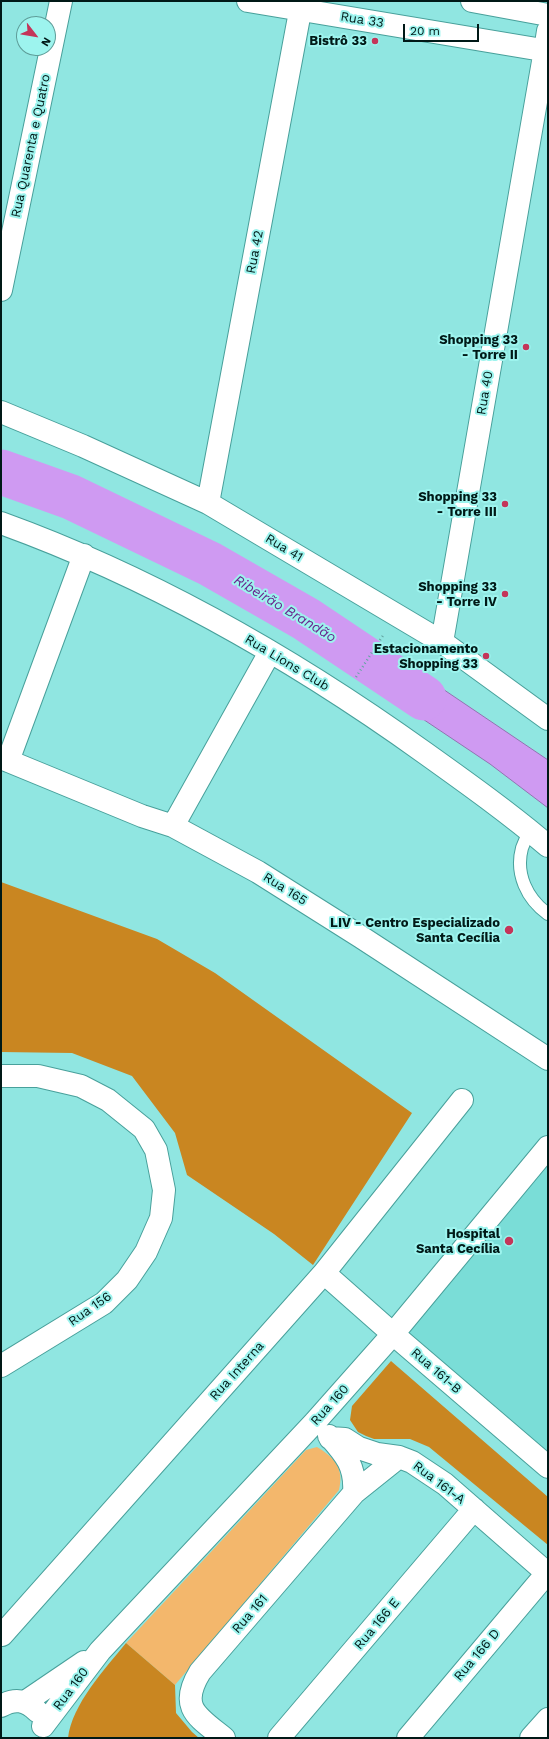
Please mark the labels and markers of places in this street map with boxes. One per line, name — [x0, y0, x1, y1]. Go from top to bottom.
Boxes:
place label: Bistrô 33 — [309, 33, 367, 49]
marker: Bistrô 33 — [370, 36, 380, 46]
place label: Shopping 33 - Torre II — [439, 332, 518, 363]
marker: Shopping 33 - Torre II — [521, 342, 531, 352]
place label: Shopping 33 - Torre III — [418, 489, 497, 520]
marker: Shopping 33 - Torre III — [500, 499, 510, 509]
place label: Shopping 33 - Torre IV — [418, 579, 497, 610]
marker: Shopping 33 - Torre IV — [500, 589, 510, 599]
place label: Estacionamento Shopping 33 — [374, 641, 478, 672]
marker: Estacionamento Shopping 33 — [481, 651, 491, 661]
place label: LIV - Centro Especializado Santa Cecília — [330, 915, 500, 946]
marker: LIV - Centro Especializado Santa Cecília — [503, 924, 515, 936]
place label: Hospital Santa Cecília — [416, 1226, 500, 1257]
marker: Hospital Santa Cecília — [503, 1235, 515, 1247]

